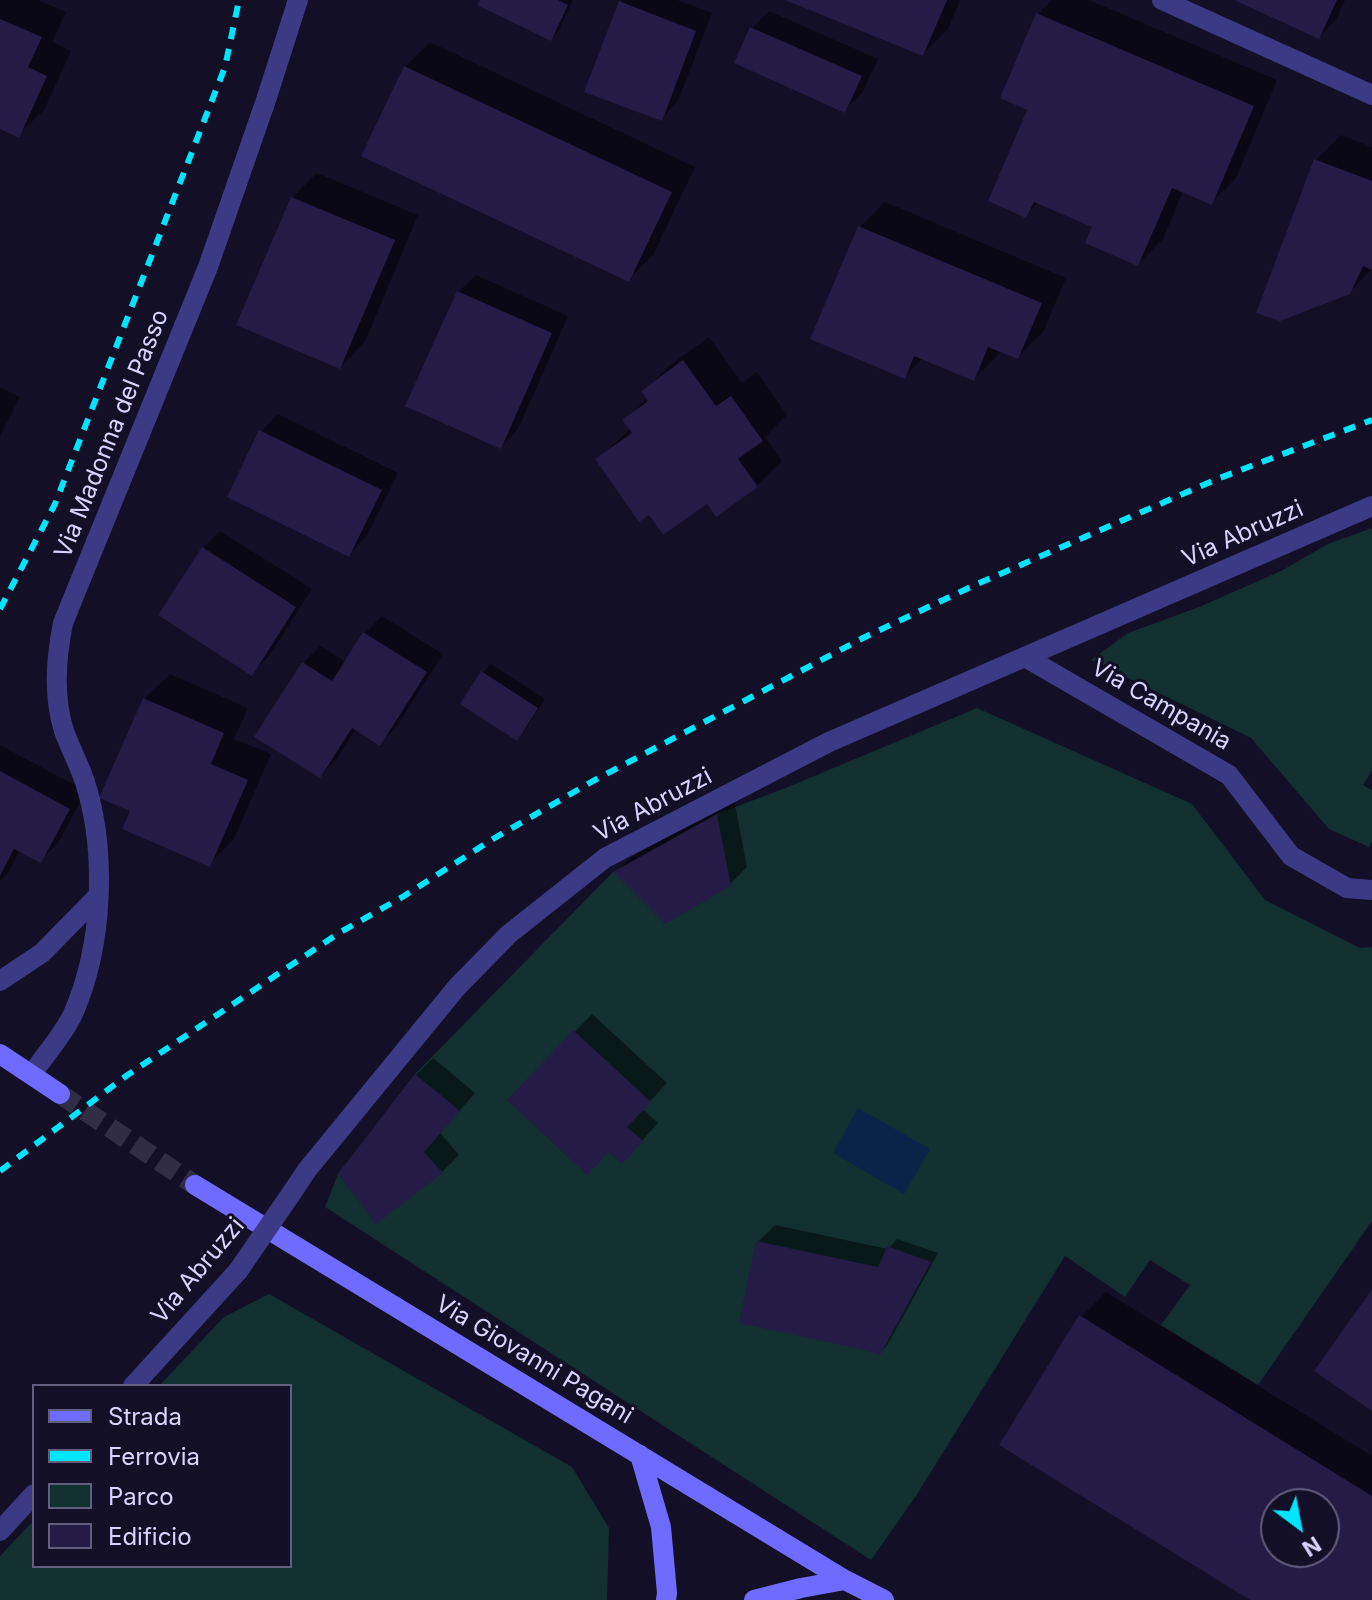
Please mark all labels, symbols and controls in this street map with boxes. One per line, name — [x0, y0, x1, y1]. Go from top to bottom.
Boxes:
street label: Via Madonna del Passo — [49, 306, 175, 562]
street label: Via Abruzzi — [1178, 495, 1308, 573]
street label: Via Campania — [1086, 653, 1236, 757]
street label: Via Abruzzi — [589, 762, 717, 848]
street label: Via Abruzzi — [145, 1212, 251, 1330]
street label: Via Giovanni Pagani — [430, 1290, 638, 1430]
legend — [32, 1384, 292, 1568]
text: Strada — [108, 1402, 182, 1431]
text: Ferrovia — [108, 1442, 200, 1471]
text: Parco — [108, 1482, 174, 1511]
north arrow — [1260, 1488, 1340, 1568]
text: Edificio — [108, 1522, 192, 1551]
text: N — [1298, 1531, 1326, 1562]

